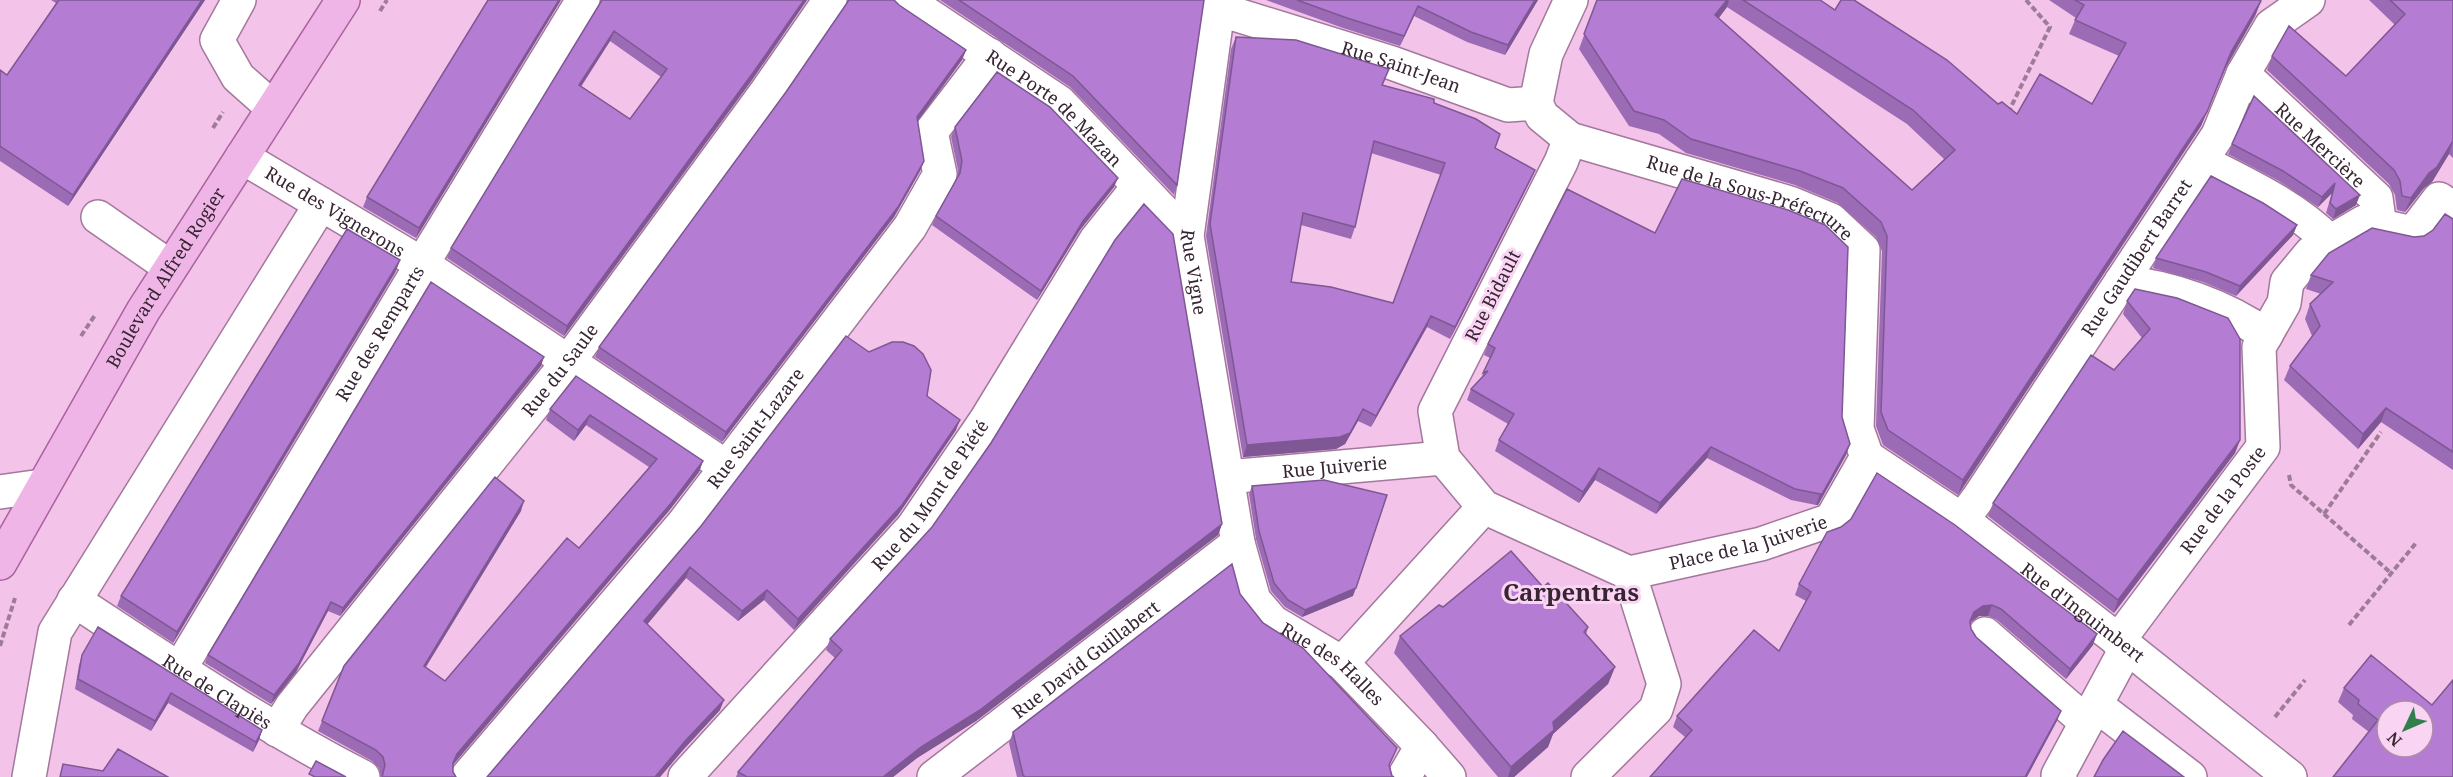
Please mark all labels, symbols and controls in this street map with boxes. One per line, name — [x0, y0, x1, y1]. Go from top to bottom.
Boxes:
street label: Rue Saint-Jean — [1339, 35, 1465, 98]
street label: Rue Porte de Mazan — [982, 44, 1128, 172]
street label: Rue Mercière — [2270, 97, 2371, 193]
street label: Rue de la Sous-Préfecture — [1644, 149, 1859, 246]
street label: Rue des Vignerons — [261, 160, 410, 262]
street label: Rue Gaudibert Barret — [2075, 174, 2197, 341]
street label: Boulevard Alfred Rogier — [100, 182, 231, 372]
street label: Rue Vigne — [1175, 228, 1213, 317]
street label: Rue Bidault — [1459, 246, 1525, 345]
street label: Rue des Remparts — [330, 261, 429, 405]
street label: Rue du Saule — [516, 319, 603, 421]
street label: Rue Saint-Lazare — [702, 363, 809, 493]
street label: Rue du Mont de Piété — [866, 415, 994, 575]
street label: Rue de la Poste — [2174, 441, 2271, 558]
street label: Rue Juiverie — [1281, 450, 1388, 483]
street label: Place de la Juiverie — [1667, 509, 1830, 575]
street label: Rue d'Inguimbert — [2016, 557, 2150, 667]
district label: Carpentras — [1503, 575, 1639, 608]
street label: Rue David Guillabert — [1007, 595, 1164, 723]
street label: Rue des Halles — [1277, 616, 1390, 710]
street label: Rue de Clapiès — [158, 648, 276, 735]
north arrow — [2375, 699, 2435, 759]
text: N — [2382, 727, 2407, 752]

